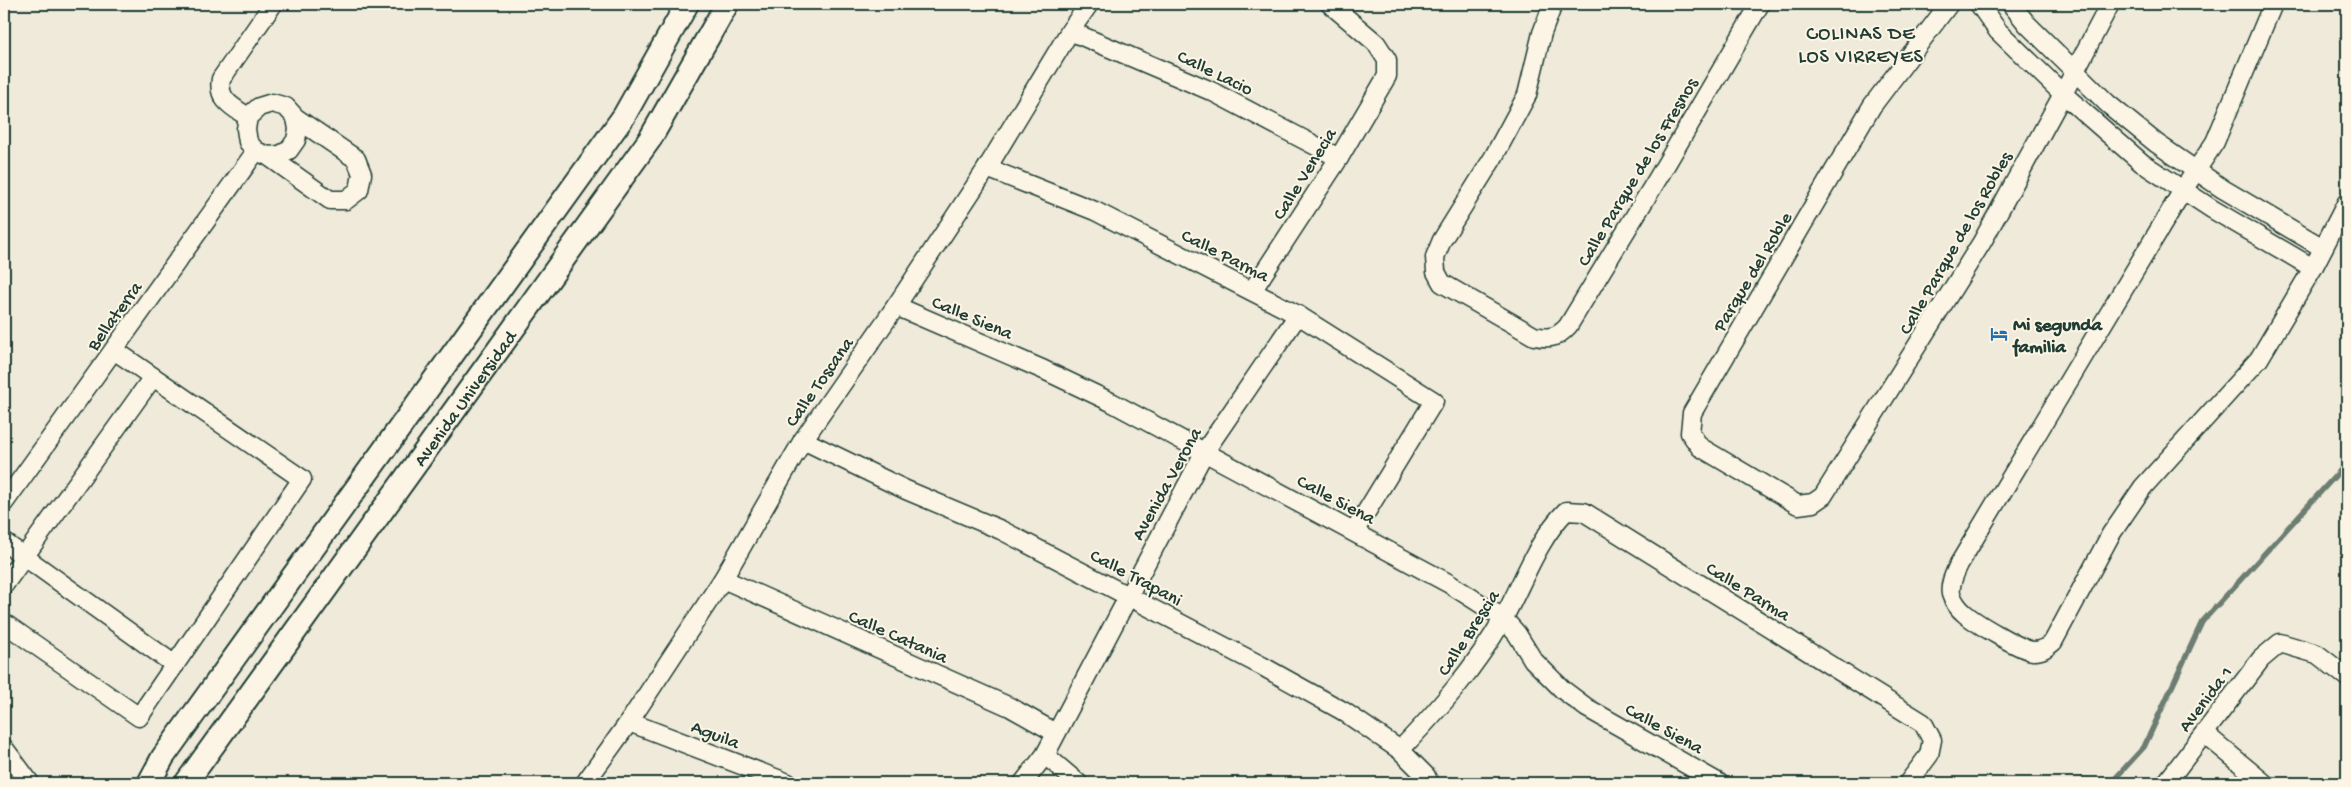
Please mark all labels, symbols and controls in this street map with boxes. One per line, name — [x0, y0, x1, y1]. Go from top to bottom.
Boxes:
district label: COLINAS DE LOS VIRREYES — [1798, 24, 1924, 70]
street label: Calle Lacio — [1173, 46, 1256, 102]
street label: Calle Parque de los Fresnos — [1574, 73, 1705, 271]
street label: Calle Venecia — [1269, 123, 1344, 225]
street label: Calle Parque de los Robles — [1895, 147, 2019, 339]
street label: Parque del Roble — [1709, 209, 1799, 338]
street label: Calle Parma — [1177, 225, 1273, 290]
street label: Bellaterra — [82, 277, 149, 357]
street label: Calle Siena — [928, 292, 1017, 347]
place label: Mi segunda familia — [2012, 315, 2103, 360]
hotel icon: Mi segunda familia — [1989, 324, 2009, 344]
street label: Avenida Universidad — [410, 326, 524, 472]
street label: Calle Toscana — [782, 333, 861, 432]
street label: Avenida Verona — [1128, 423, 1209, 545]
street label: Calle Siena — [1292, 471, 1380, 532]
street label: Calle Trapani — [1085, 545, 1185, 613]
street label: Calle Parma — [1701, 558, 1795, 629]
street label: Calle Brescia — [1434, 585, 1507, 681]
street label: Calle Catania — [844, 606, 952, 671]
street label: Avenida 1 — [2175, 663, 2239, 738]
street label: Calle Siena — [1620, 699, 1708, 762]
street label: Aguila — [687, 717, 743, 756]

